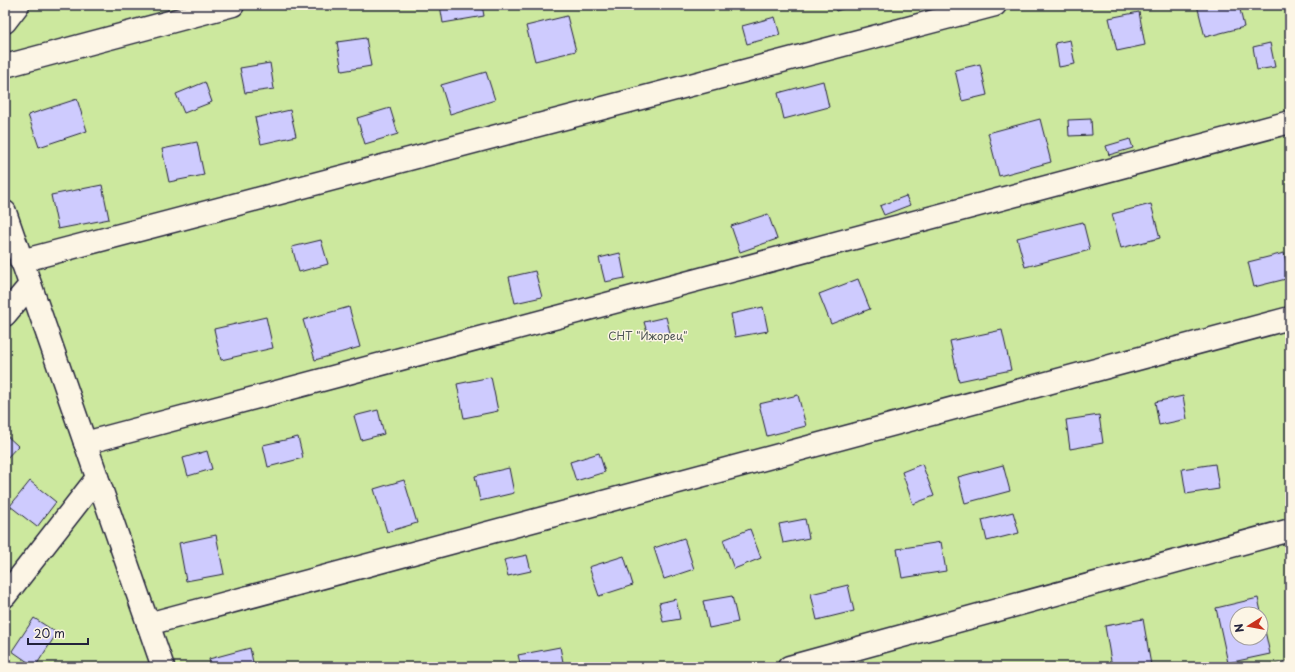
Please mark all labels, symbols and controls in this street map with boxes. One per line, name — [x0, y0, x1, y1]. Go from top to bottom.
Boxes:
park label: СНТ "Ижорец" — [608, 327, 688, 344]
north arrow — [1229, 606, 1269, 646]
scale bar — [28, 620, 88, 646]
text: N — [1229, 622, 1248, 634]
text: 20 m — [34, 624, 65, 642]

